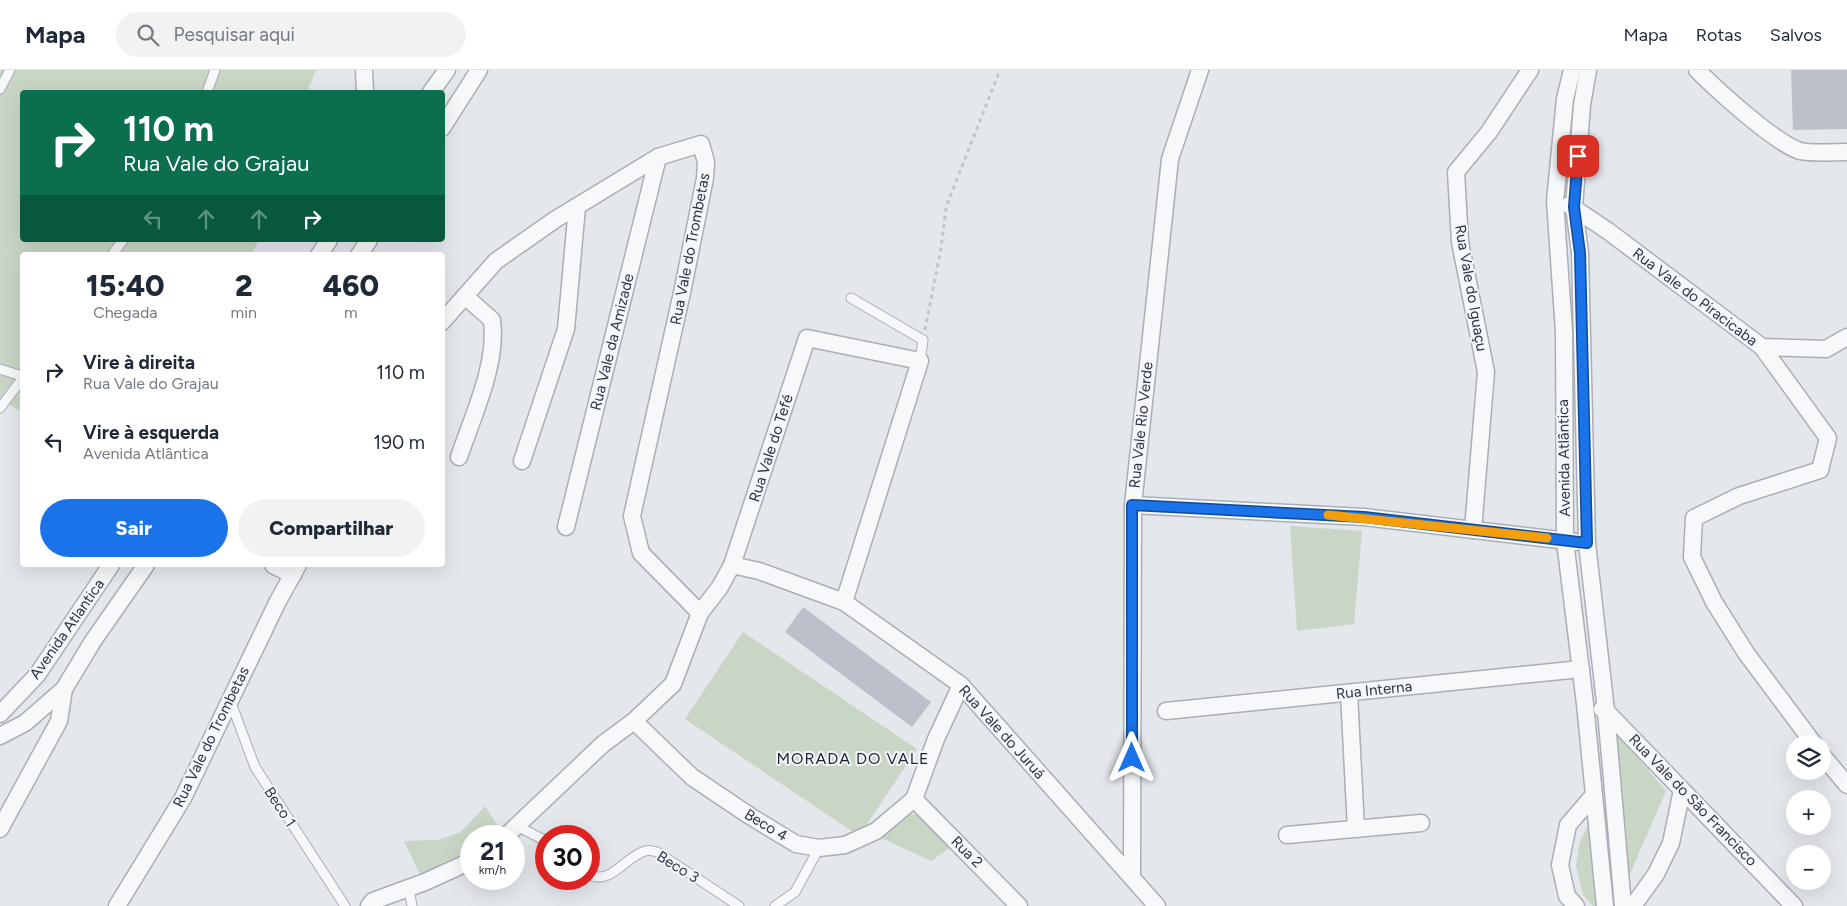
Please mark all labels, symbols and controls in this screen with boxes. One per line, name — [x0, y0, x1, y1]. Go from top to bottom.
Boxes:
search box — [116, 12, 466, 57]
text: Mapa — [25, 20, 86, 49]
icon: search — [134, 21, 162, 49]
text: Pesquisar aqui — [174, 23, 295, 46]
text: Mapa — [1624, 24, 1668, 46]
text: Rotas — [1696, 24, 1742, 46]
text: Salvos — [1770, 24, 1822, 46]
text: 110 m — [123, 108, 214, 150]
icon: right — [40, 110, 105, 175]
pin — [1557, 135, 1599, 177]
icon: arrive — [1564, 142, 1592, 170]
text: Rua Vale do Grajau — [123, 150, 309, 177]
street label: Rua Vale do Trombetas — [666, 172, 714, 326]
icon: left — [139, 205, 167, 233]
icon: ahead — [192, 205, 220, 233]
icon: ahead — [245, 205, 273, 233]
icon: right — [298, 205, 326, 233]
street label: Rua Vale do Iguaçu — [1451, 223, 1491, 353]
street label: Rua Vale do Piracicaba — [1629, 244, 1761, 350]
text: 15:40 — [86, 267, 165, 304]
text: 2 — [235, 267, 253, 304]
text: 460 — [323, 267, 379, 304]
street label: Rua Vale da Amizade — [586, 272, 638, 412]
text: Chegada — [93, 303, 157, 322]
text: min — [231, 303, 257, 322]
text: m — [344, 303, 358, 322]
text: Vire à direita — [83, 351, 195, 374]
icon: right — [40, 358, 68, 386]
text: 110 m — [376, 361, 425, 384]
street label: Rua Vale Rio Verde — [1125, 361, 1157, 489]
text: Rua Vale do Grajau — [83, 374, 219, 393]
street label: Rua Vale do Tefé — [745, 392, 797, 504]
street label: Avenida Atlântica — [1554, 399, 1574, 517]
text: Vire à esquerda — [83, 421, 219, 444]
icon: left — [40, 428, 68, 456]
text: 190 m — [373, 431, 425, 454]
text: Avenida Atlântica — [83, 444, 209, 463]
button: Sair — [40, 499, 228, 557]
button: Compartilhar — [238, 499, 425, 557]
street label: Avenida Atlantica — [26, 576, 108, 682]
street label: Rua Vale do Trombetas — [169, 664, 253, 810]
street label: Rua Interna — [1335, 677, 1413, 703]
street label: Rua Vale do Juruá — [955, 681, 1049, 783]
street label: Rua Vale do São Francisco — [1625, 730, 1761, 870]
position arrow — [1105, 731, 1157, 783]
map controls — [1786, 735, 1831, 890]
button: layers — [1786, 735, 1831, 780]
district label: MORADA DO VALE — [776, 749, 930, 768]
street label: Beco 1 — [260, 784, 300, 830]
button: + — [1786, 790, 1831, 835]
street label: Beco 4 — [741, 805, 791, 845]
speed limit sign: 30 — [535, 825, 600, 890]
street label: Rua 2 — [947, 832, 987, 872]
text: 21 — [480, 836, 505, 866]
button: − — [1786, 845, 1831, 890]
street label: Beco 3 — [654, 847, 702, 887]
text: km/h — [479, 863, 506, 877]

